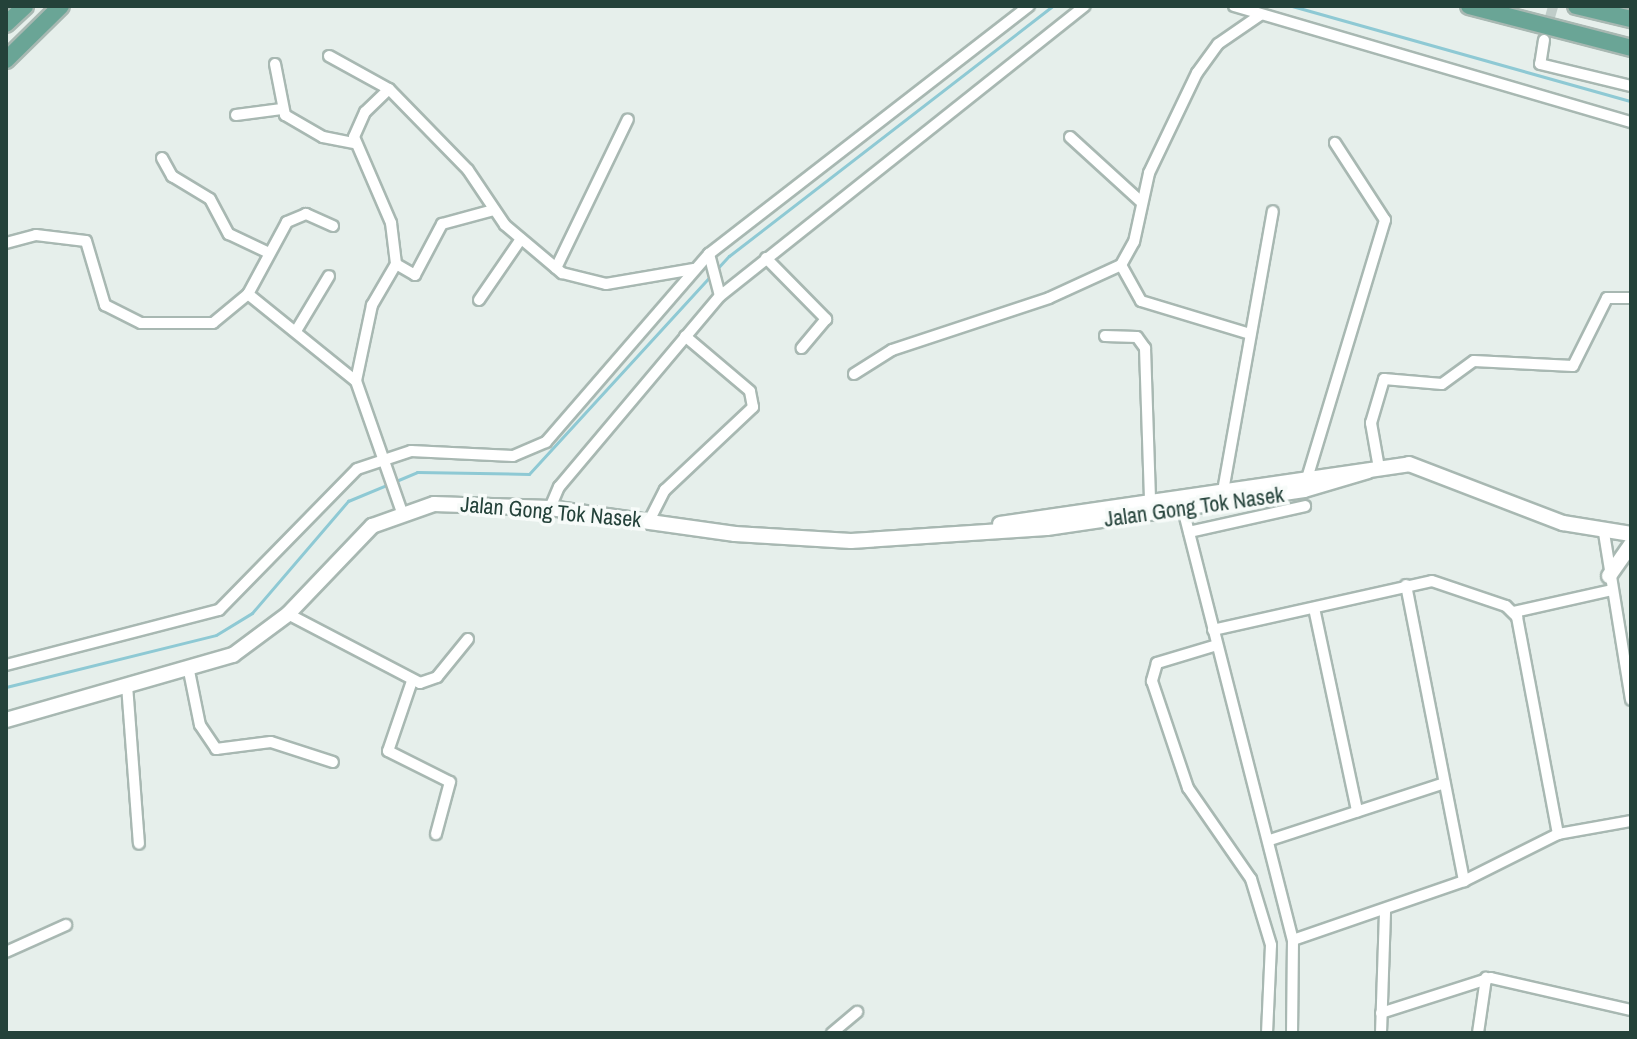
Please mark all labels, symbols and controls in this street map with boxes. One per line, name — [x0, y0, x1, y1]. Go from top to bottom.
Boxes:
street label: Jalan Gong Tok Nasek — [1102, 481, 1286, 533]
street label: Jalan Gong Tok Nasek — [459, 491, 643, 533]

